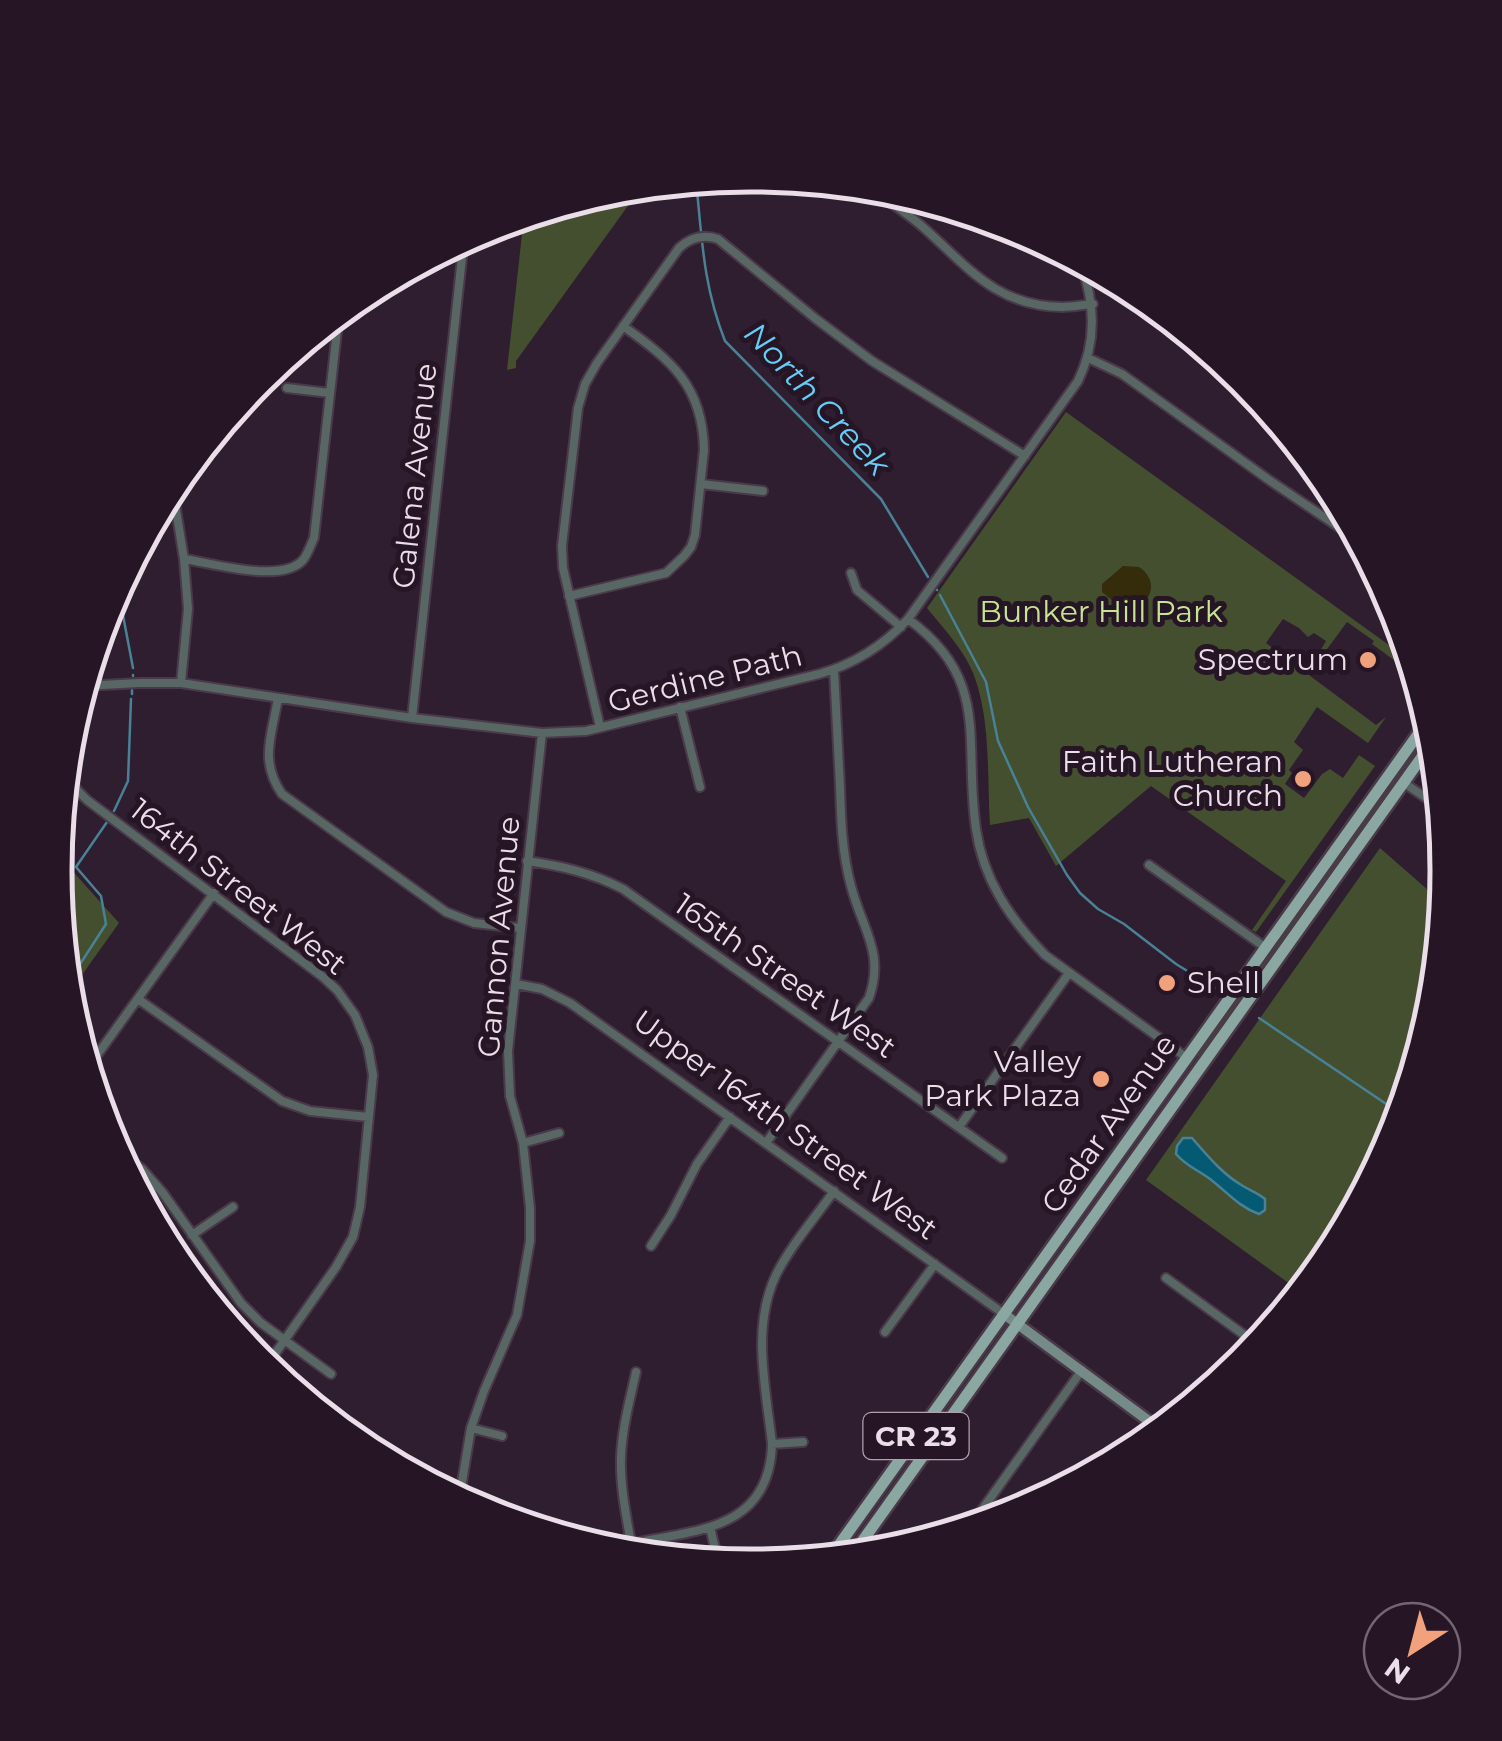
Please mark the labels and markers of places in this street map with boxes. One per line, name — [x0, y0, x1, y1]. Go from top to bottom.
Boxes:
place label: Spectrum — [1198, 641, 1348, 678]
marker: Spectrum — [1357, 649, 1379, 671]
place label: Faith Lutheran Church — [1062, 743, 1283, 814]
marker: Faith Lutheran Church — [1292, 768, 1314, 790]
place label: Shell — [1187, 964, 1260, 1001]
marker: Shell — [1156, 972, 1178, 994]
place label: Valley Park Plaza — [924, 1043, 1082, 1114]
marker: Valley Park Plaza — [1090, 1068, 1112, 1090]

